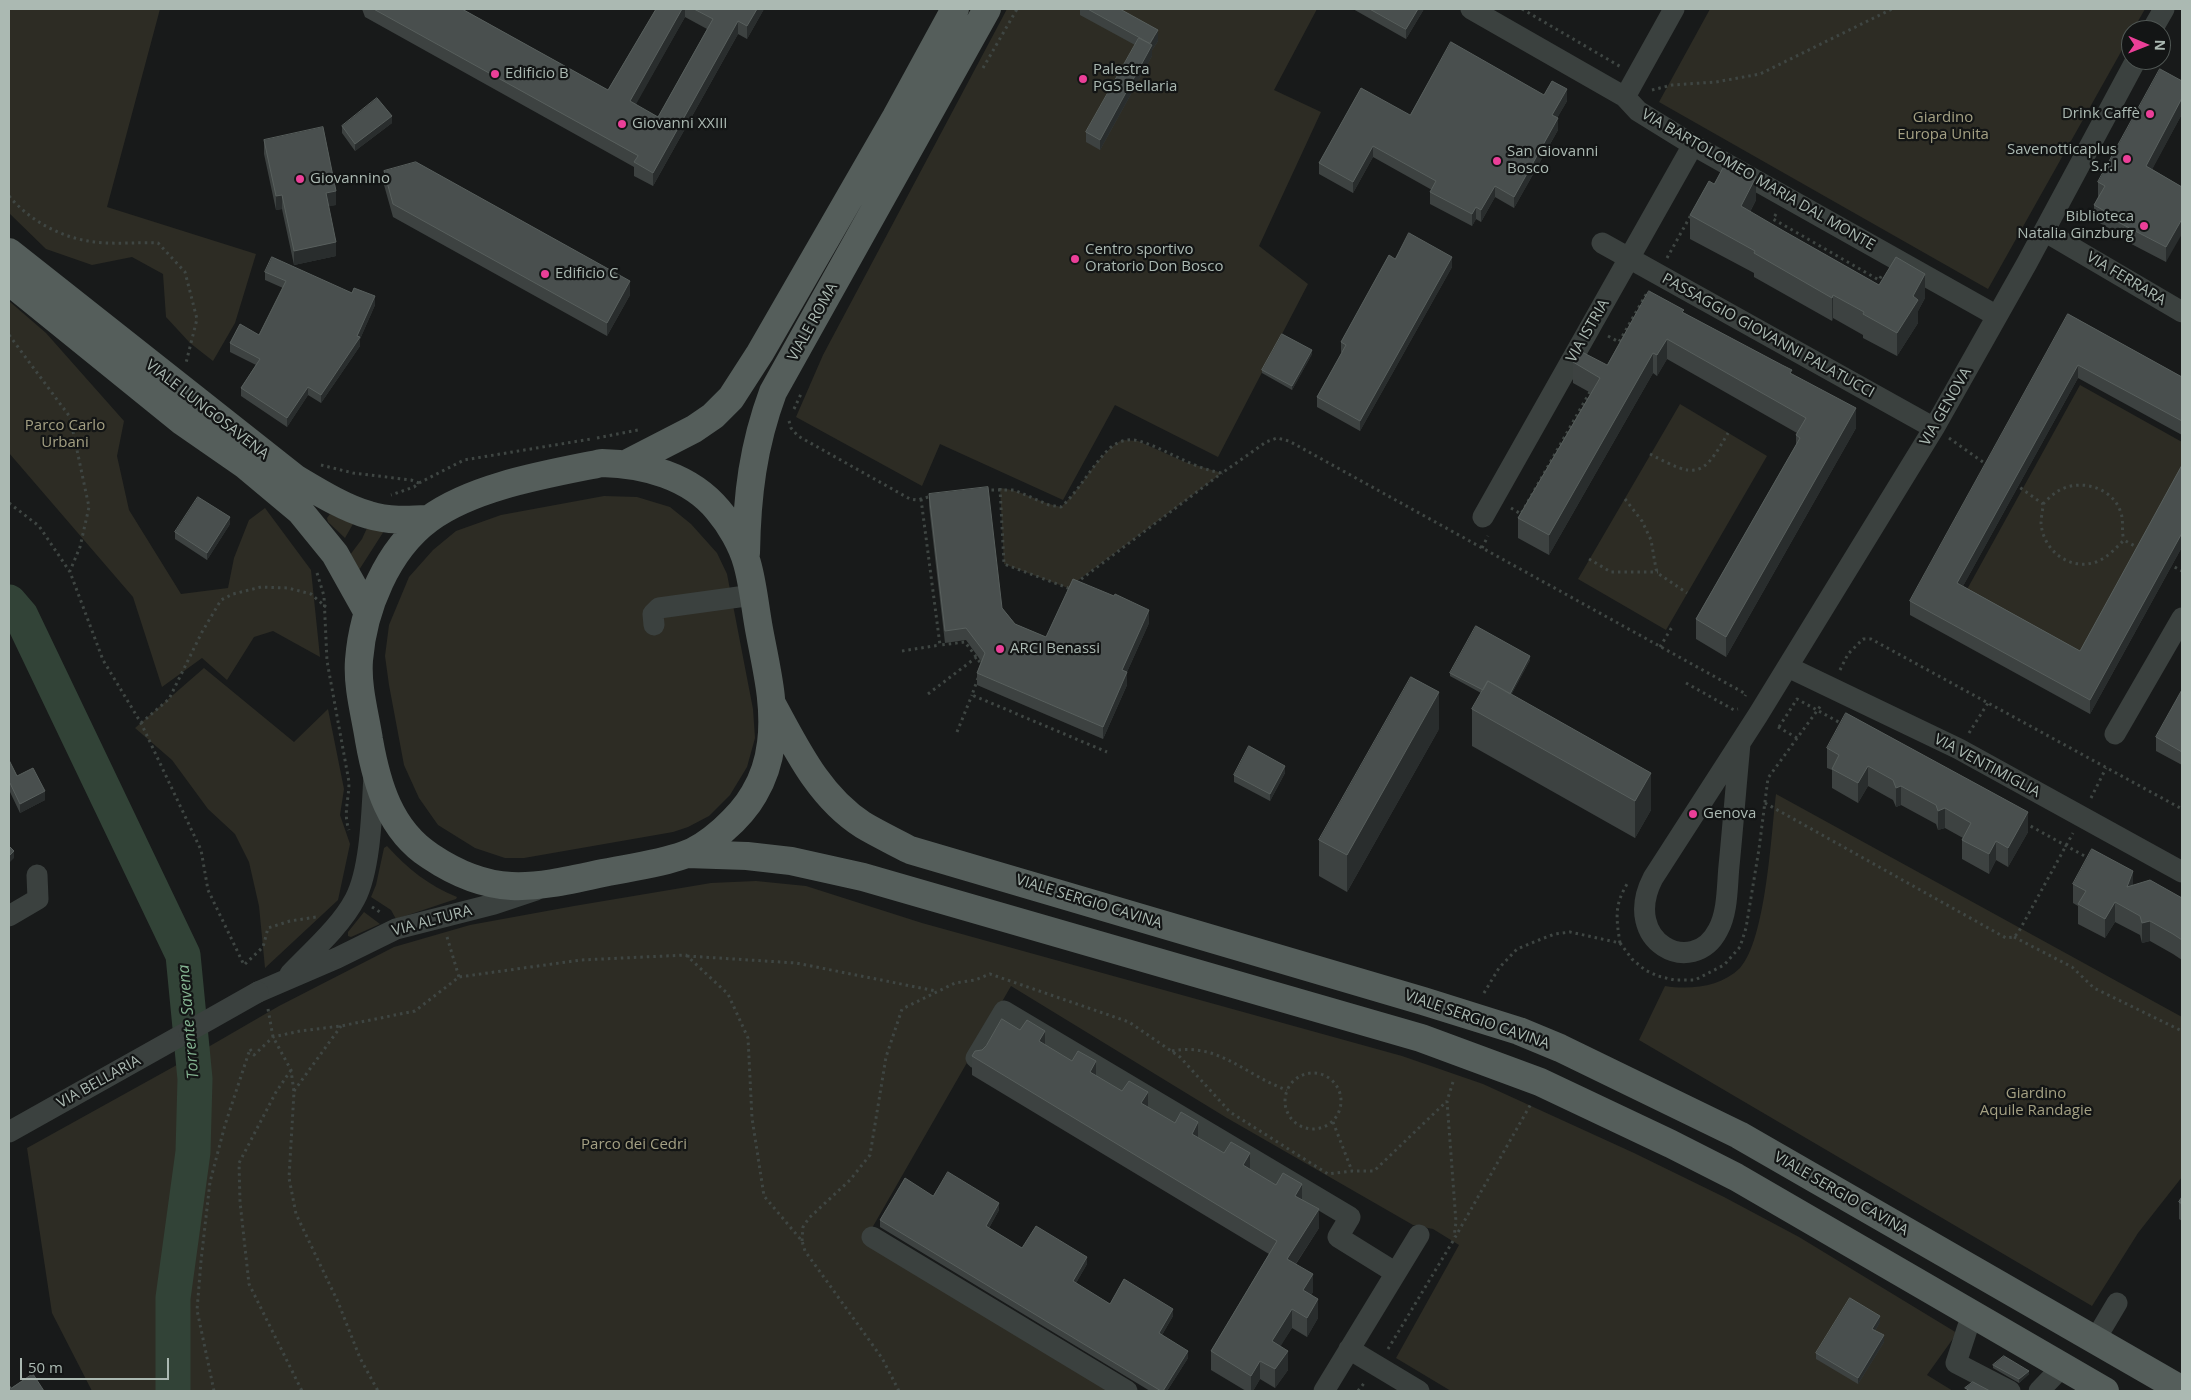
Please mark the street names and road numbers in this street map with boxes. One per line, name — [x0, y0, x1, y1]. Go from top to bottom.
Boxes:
street label: VIA BARTOLOMEO MARIA DAL MONTE — [1638, 106, 1878, 254]
street label: VIA FERRARA — [2083, 248, 2169, 310]
street label: PASSAGGIO GIOVANNI PALATUCCI — [1659, 270, 1877, 402]
street label: VIALE ROMA — [784, 280, 842, 364]
street label: VIA ISTRIA — [1563, 296, 1613, 366]
street label: VIALE LUNGOSAVENA — [142, 356, 272, 464]
street label: VIA GENOVA — [1916, 365, 1976, 449]
street label: VIA VENTIMIGLIA — [1931, 730, 2043, 802]
street label: VIALE SERGIO CAVINA — [1014, 871, 1164, 933]
street label: VIA ALTURA — [390, 902, 474, 940]
street label: VIALE SERGIO CAVINA — [1402, 987, 1552, 1053]
street label: VIA BELLARIA — [54, 1052, 144, 1112]
street label: VIALE SERGIO CAVINA — [1771, 1148, 1911, 1240]

